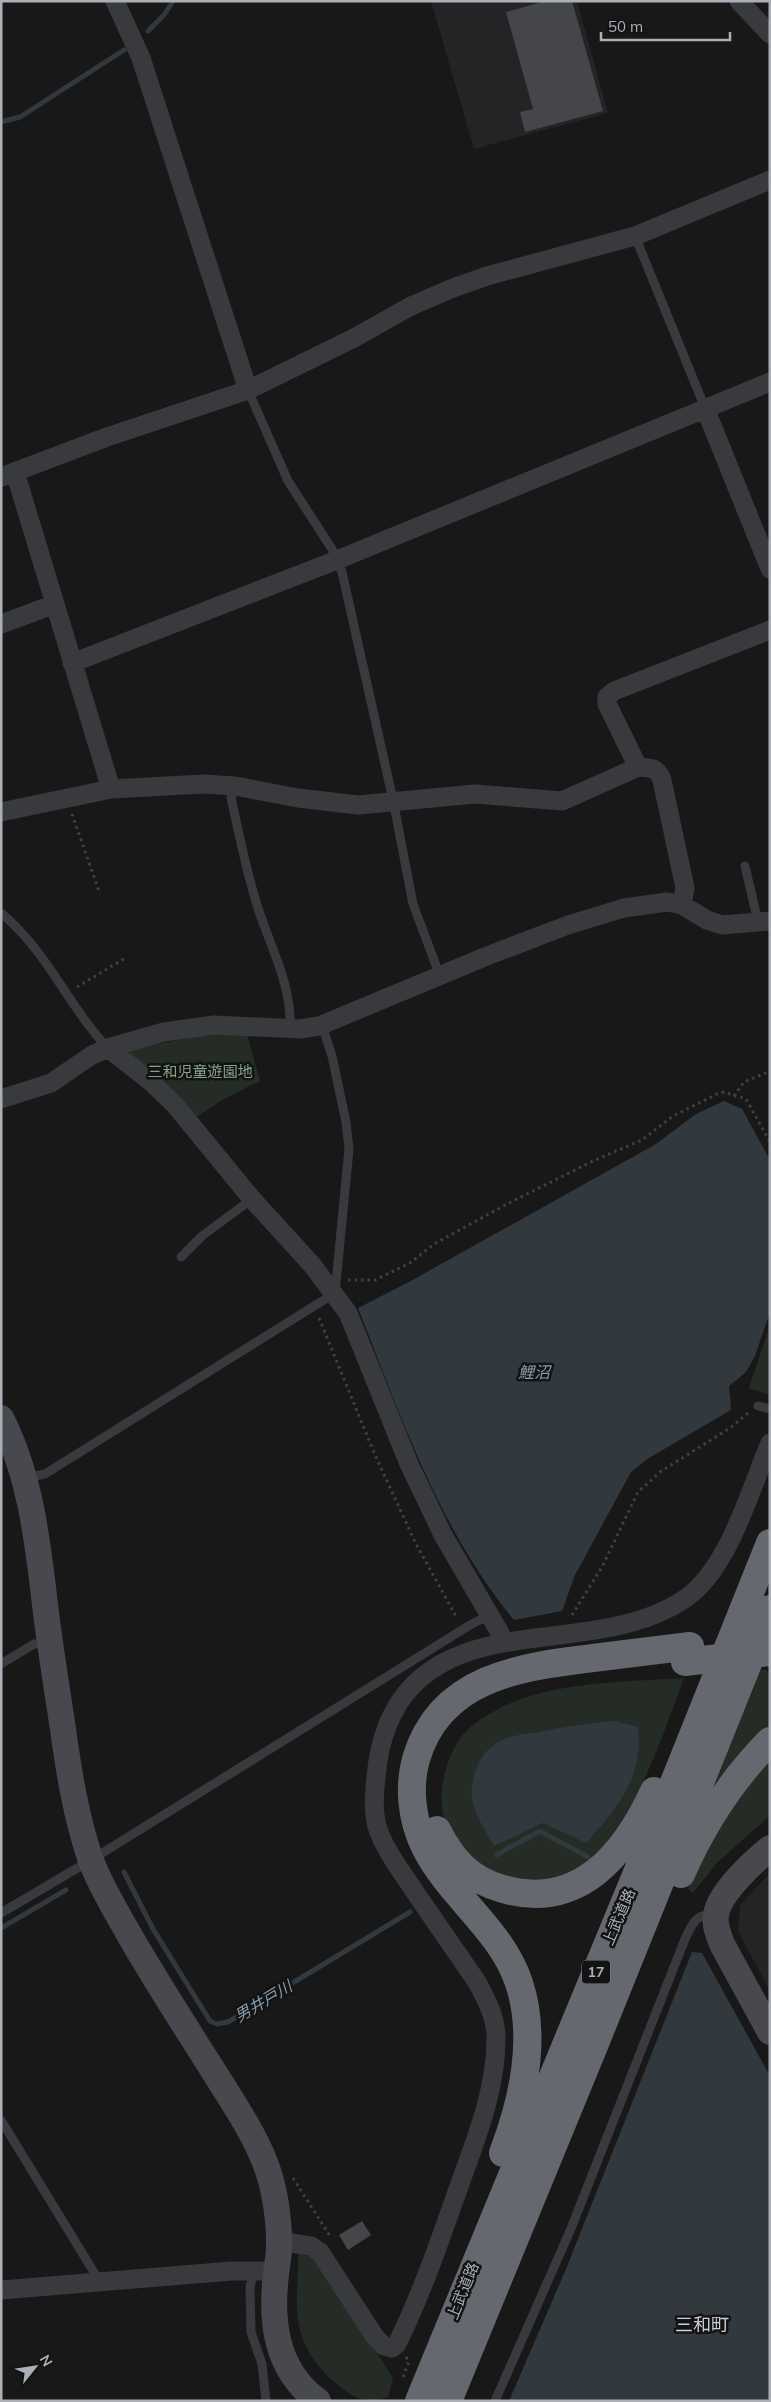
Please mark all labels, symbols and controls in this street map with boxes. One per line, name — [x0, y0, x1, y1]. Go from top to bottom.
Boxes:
scale bar — [601, 10, 730, 42]
text: 50 m — [608, 17, 643, 36]
park label: 三和児童遊園地 — [147, 1062, 253, 1081]
water label: 鯉沼 — [518, 1362, 552, 1382]
street label: 上武道路 — [598, 1885, 639, 1948]
road number: 17 — [582, 1960, 610, 1984]
water label: 男井戸川 — [230, 1975, 297, 2026]
street label: 上武道路 — [442, 2259, 483, 2322]
district label: 三和町 — [675, 2313, 729, 2336]
north arrow — [10, 2342, 60, 2392]
text: N — [36, 2351, 57, 2370]

